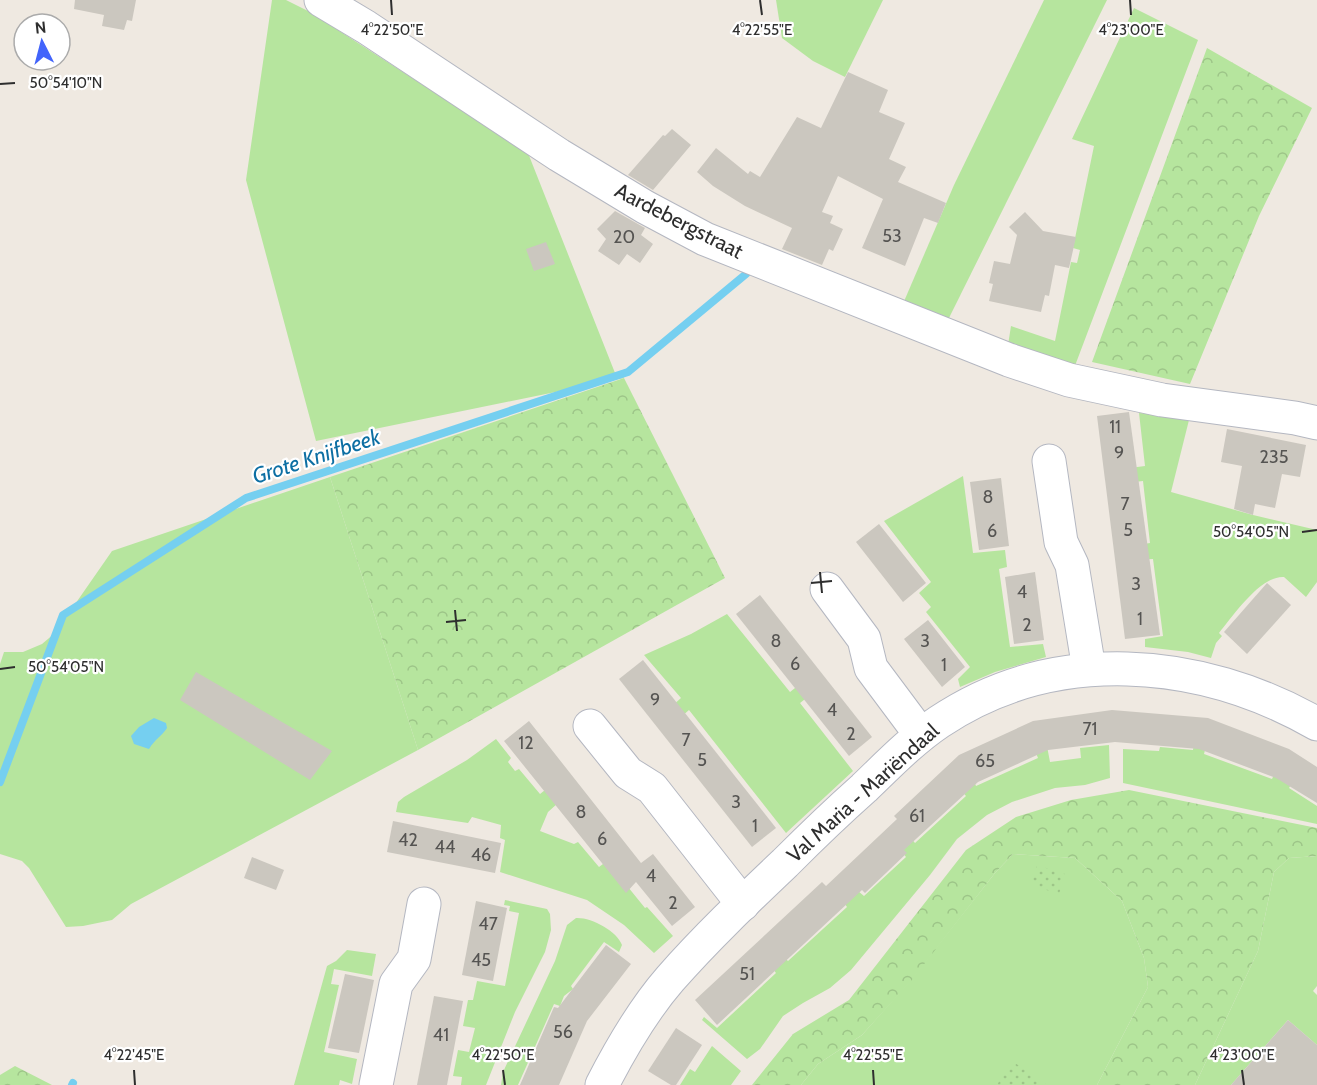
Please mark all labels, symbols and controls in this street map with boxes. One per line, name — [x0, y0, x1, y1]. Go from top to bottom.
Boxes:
north arrow — [12, 12, 72, 72]
text: N — [34, 18, 47, 38]
text: 4°22'50"E — [361, 21, 423, 39]
text: 4°22'55"E — [732, 21, 792, 39]
text: 4°23'00"E — [1098, 21, 1164, 39]
text: 50°54'10"N — [30, 74, 102, 92]
street label: Aardebergstraat — [611, 178, 747, 264]
house number: 53 — [882, 225, 902, 247]
house number: 20 — [613, 226, 635, 248]
house number: 11 — [1109, 416, 1121, 438]
water label: Grote Knijfbeek — [249, 423, 384, 490]
house number: 9 — [1114, 442, 1124, 464]
house number: 235 — [1260, 446, 1288, 468]
house number: 8 — [983, 486, 993, 508]
house number: 7 — [1120, 493, 1130, 515]
house number: 5 — [1123, 519, 1133, 541]
house number: 6 — [987, 520, 997, 542]
text: 50°54'05"N — [1213, 523, 1289, 541]
house number: 3 — [1131, 573, 1141, 595]
house number: 4 — [1017, 581, 1027, 603]
house number: 1 — [1137, 608, 1143, 630]
house number: 2 — [1022, 614, 1032, 636]
house number: 8 — [771, 630, 781, 652]
house number: 3 — [920, 630, 930, 652]
house number: 6 — [790, 653, 800, 675]
house number: 1 — [941, 654, 947, 676]
text: 50°54'05"N — [28, 658, 104, 676]
house number: 9 — [650, 689, 660, 711]
house number: 4 — [827, 699, 837, 721]
street label: Val Maria - Mariëndaal — [782, 718, 944, 867]
house number: 71 — [1083, 718, 1097, 740]
house number: 2 — [846, 723, 856, 745]
house number: 7 — [681, 729, 691, 751]
house number: 12 — [518, 732, 534, 754]
house number: 5 — [697, 749, 707, 771]
house number: 65 — [975, 750, 995, 772]
house number: 3 — [731, 791, 741, 813]
house number: 8 — [576, 801, 586, 823]
house number: 61 — [909, 805, 925, 827]
house number: 1 — [752, 815, 758, 837]
house number: 6 — [597, 828, 607, 850]
house number: 42 — [398, 829, 418, 851]
house number: 44 — [435, 836, 455, 858]
house number: 46 — [471, 844, 491, 866]
house number: 4 — [646, 865, 656, 887]
house number: 2 — [668, 892, 678, 914]
house number: 47 — [478, 913, 498, 935]
house number: 45 — [471, 949, 491, 971]
house number: 51 — [739, 963, 755, 985]
house number: 56 — [553, 1021, 573, 1043]
house number: 41 — [433, 1024, 449, 1046]
text: 4°22'45"E — [104, 1046, 164, 1064]
text: 4°22'50"E — [472, 1046, 534, 1064]
text: 4°22'55"E — [843, 1046, 903, 1064]
text: 4°23'00"E — [1209, 1046, 1275, 1064]

